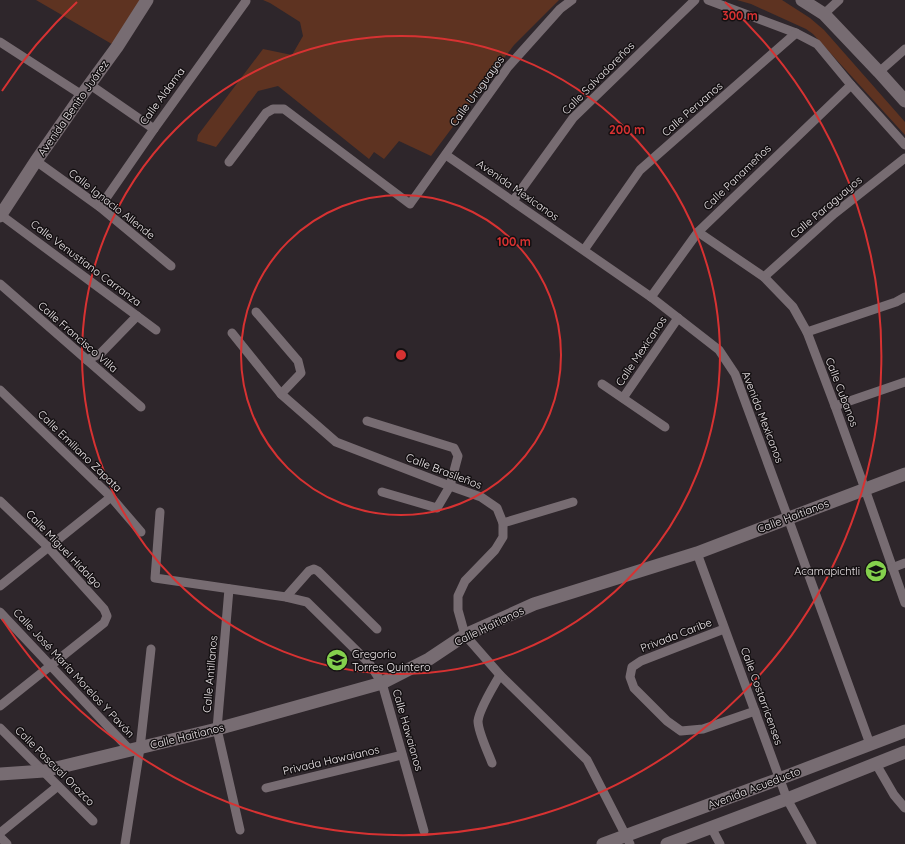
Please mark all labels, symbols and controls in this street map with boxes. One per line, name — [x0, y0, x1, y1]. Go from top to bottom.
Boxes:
text: 300 m — [722, 8, 758, 23]
street label: Calle Salvadoreños — [559, 39, 637, 117]
street label: Calle Uruguayos — [447, 53, 507, 129]
street label: Avenida Benito Juárez — [35, 57, 111, 159]
street label: Calle Aldama — [136, 65, 188, 127]
street label: Calle Peruanos — [659, 79, 725, 139]
text: 200 m — [609, 122, 645, 137]
street label: Calle Panameños — [700, 141, 774, 213]
street label: Avenida Mexicanos — [474, 156, 562, 224]
street label: Calle Ignacio Allende — [66, 166, 158, 242]
street label: Calle Paraguayos — [787, 173, 865, 241]
street label: Calle Venustiano Carranza — [28, 217, 144, 309]
text: 100 m — [497, 234, 531, 249]
street label: Calle Francisco Villa — [35, 299, 121, 375]
street label: Calle Mexicanos — [612, 313, 670, 389]
centre of rings — [394, 348, 408, 362]
street label: Calle Cubanos — [822, 355, 862, 429]
street label: Avenida Mexicanos — [739, 369, 787, 465]
street label: Calle Emiliano Zapata — [35, 407, 125, 495]
street label: Calle Brasileños — [404, 450, 484, 492]
street label: Calle Haitianos — [755, 496, 831, 536]
street label: Calle Miguel Hidalgo — [23, 507, 105, 591]
school or university icon: Acamapichtli — [863, 558, 889, 584]
place label: Acamapichtli — [794, 564, 860, 578]
street label: Calle Haitianos — [452, 603, 526, 649]
street label: Calle José María Morelos Y Pavón — [10, 605, 138, 741]
street label: Privada Caribe — [638, 615, 714, 655]
street label: Calle Antillanos — [200, 635, 220, 713]
street label: Calle Costarricenses — [738, 645, 786, 747]
school or university icon: Gregorio Torres Quintero — [324, 647, 350, 673]
place label: Gregorio Torres Quintero — [352, 647, 431, 674]
street label: Calle Hawaianos — [390, 687, 426, 773]
street label: Calle Haitianos — [148, 720, 226, 752]
street label: Calle Pascual Orozco — [12, 723, 98, 809]
street label: Privada Hawaianos — [281, 742, 381, 778]
street label: Avenida Acueducto — [706, 764, 803, 812]

